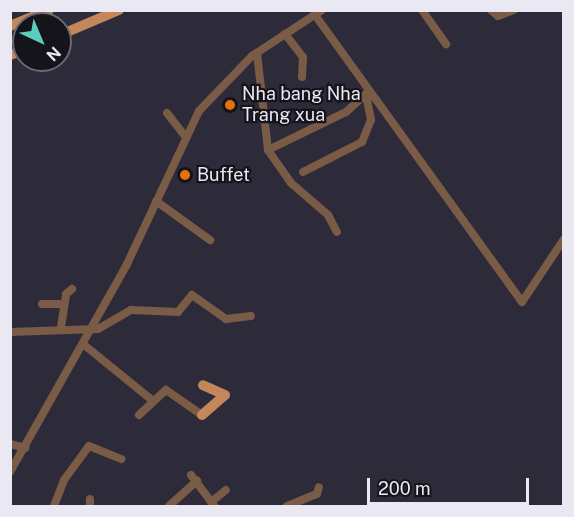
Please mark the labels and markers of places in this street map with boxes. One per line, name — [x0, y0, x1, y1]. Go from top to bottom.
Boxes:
place label: Nha bang Nha Trang xua — [242, 84, 361, 127]
marker: Nha bang Nha Trang xua — [223, 98, 237, 112]
place label: Buffet — [197, 164, 250, 186]
marker: Buffet — [178, 168, 192, 182]

